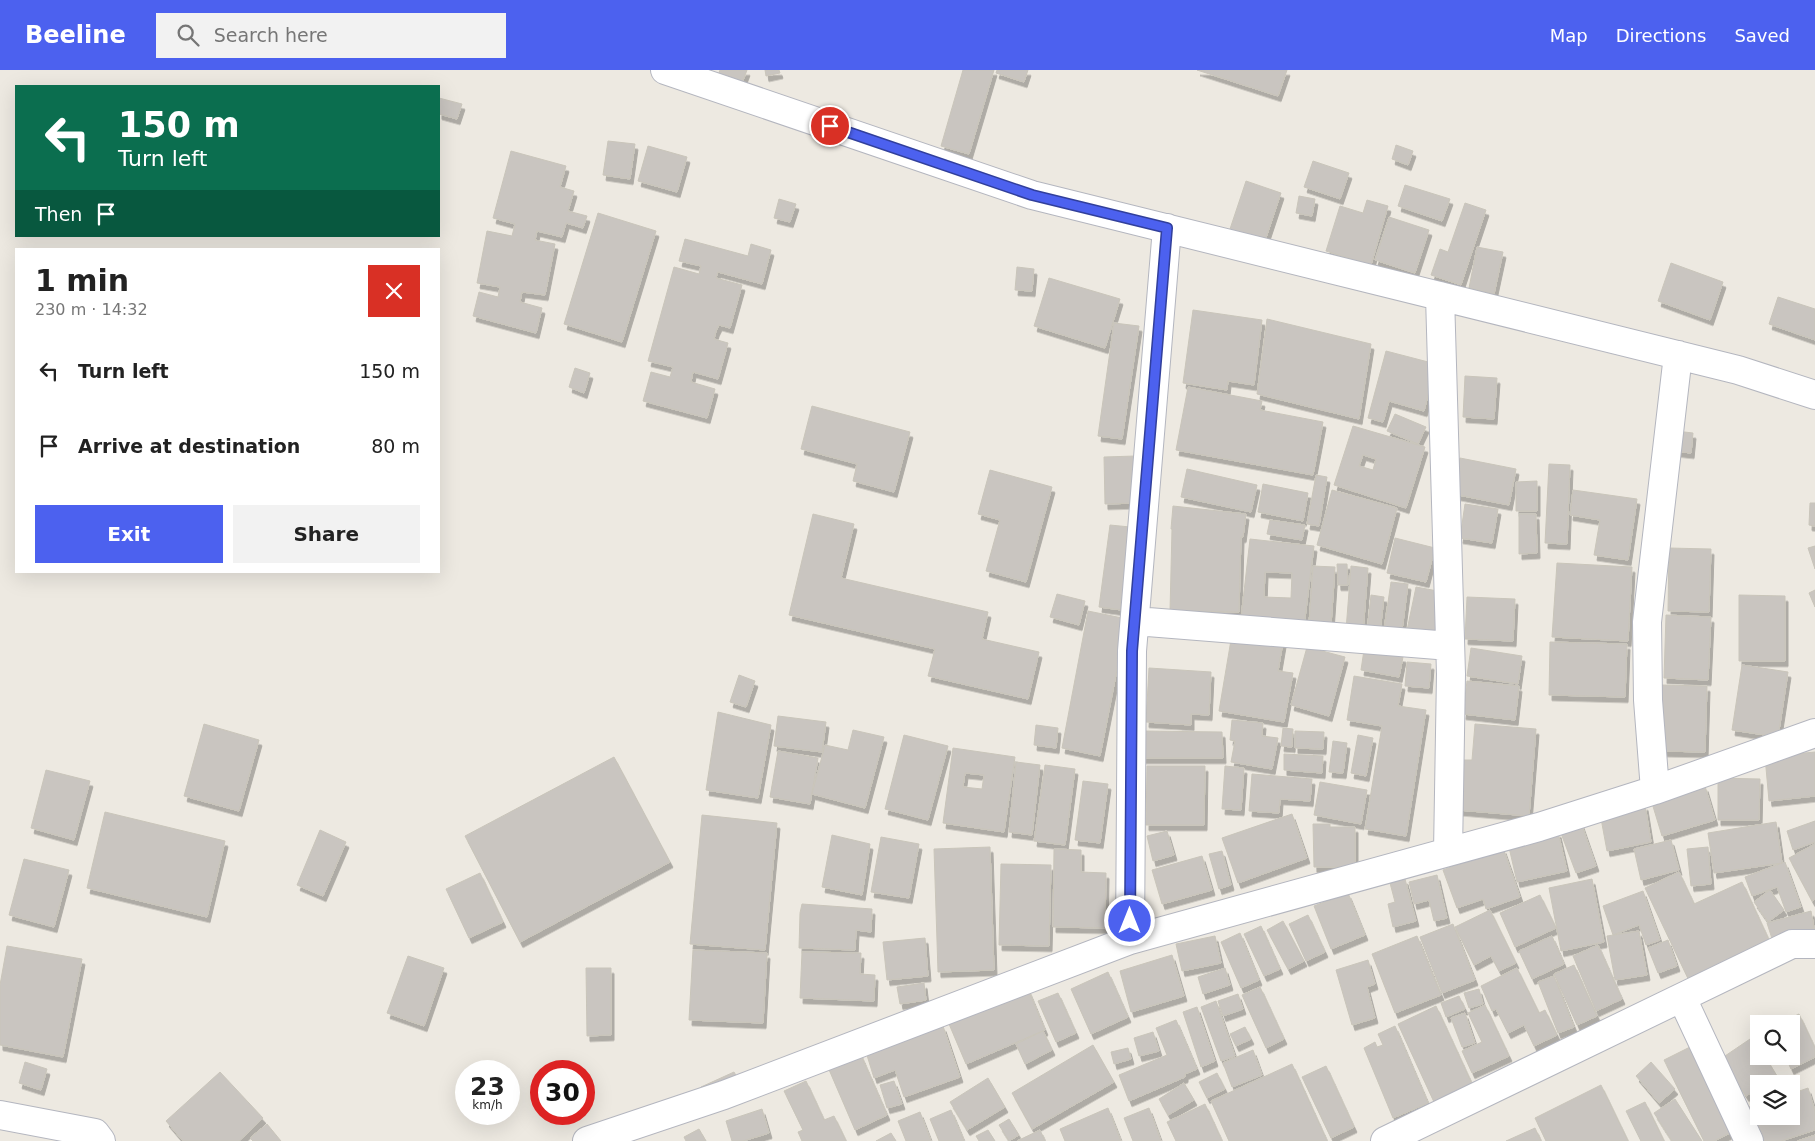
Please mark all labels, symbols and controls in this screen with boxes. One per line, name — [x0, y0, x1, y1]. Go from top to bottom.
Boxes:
search box — [156, 13, 506, 58]
text: Beeline — [25, 21, 126, 49]
icon: search — [174, 21, 202, 49]
text: Search here — [214, 24, 328, 46]
text: Map — [1550, 25, 1588, 46]
text: Directions — [1616, 25, 1706, 46]
text: Saved — [1734, 25, 1790, 46]
icon: left — [35, 105, 100, 170]
text: 150 m — [118, 105, 240, 145]
pin — [809, 105, 851, 147]
icon: arrive — [816, 112, 844, 140]
text: Turn left — [118, 146, 207, 171]
icon: arrive — [92, 200, 120, 228]
text: Then — [35, 203, 82, 225]
text: 1 min — [35, 263, 129, 298]
button: close — [368, 265, 420, 317]
text: 230 m · 14:32 — [35, 300, 148, 319]
icon: left — [35, 357, 63, 385]
text: Turn left — [78, 360, 169, 382]
text: 150 m — [359, 360, 420, 382]
icon: arrive — [35, 432, 63, 460]
text: Arrive at destination — [78, 435, 300, 457]
text: 80 m — [371, 435, 420, 457]
button: Exit — [35, 505, 223, 563]
button: Share — [233, 505, 420, 563]
position arrow — [1103, 894, 1155, 946]
map controls — [1750, 1015, 1800, 1125]
button: search — [1750, 1015, 1800, 1065]
speed limit sign: 30 — [530, 1060, 595, 1125]
text: 23 — [470, 1072, 505, 1101]
button: layers — [1750, 1075, 1800, 1125]
text: km/h — [472, 1098, 503, 1112]

